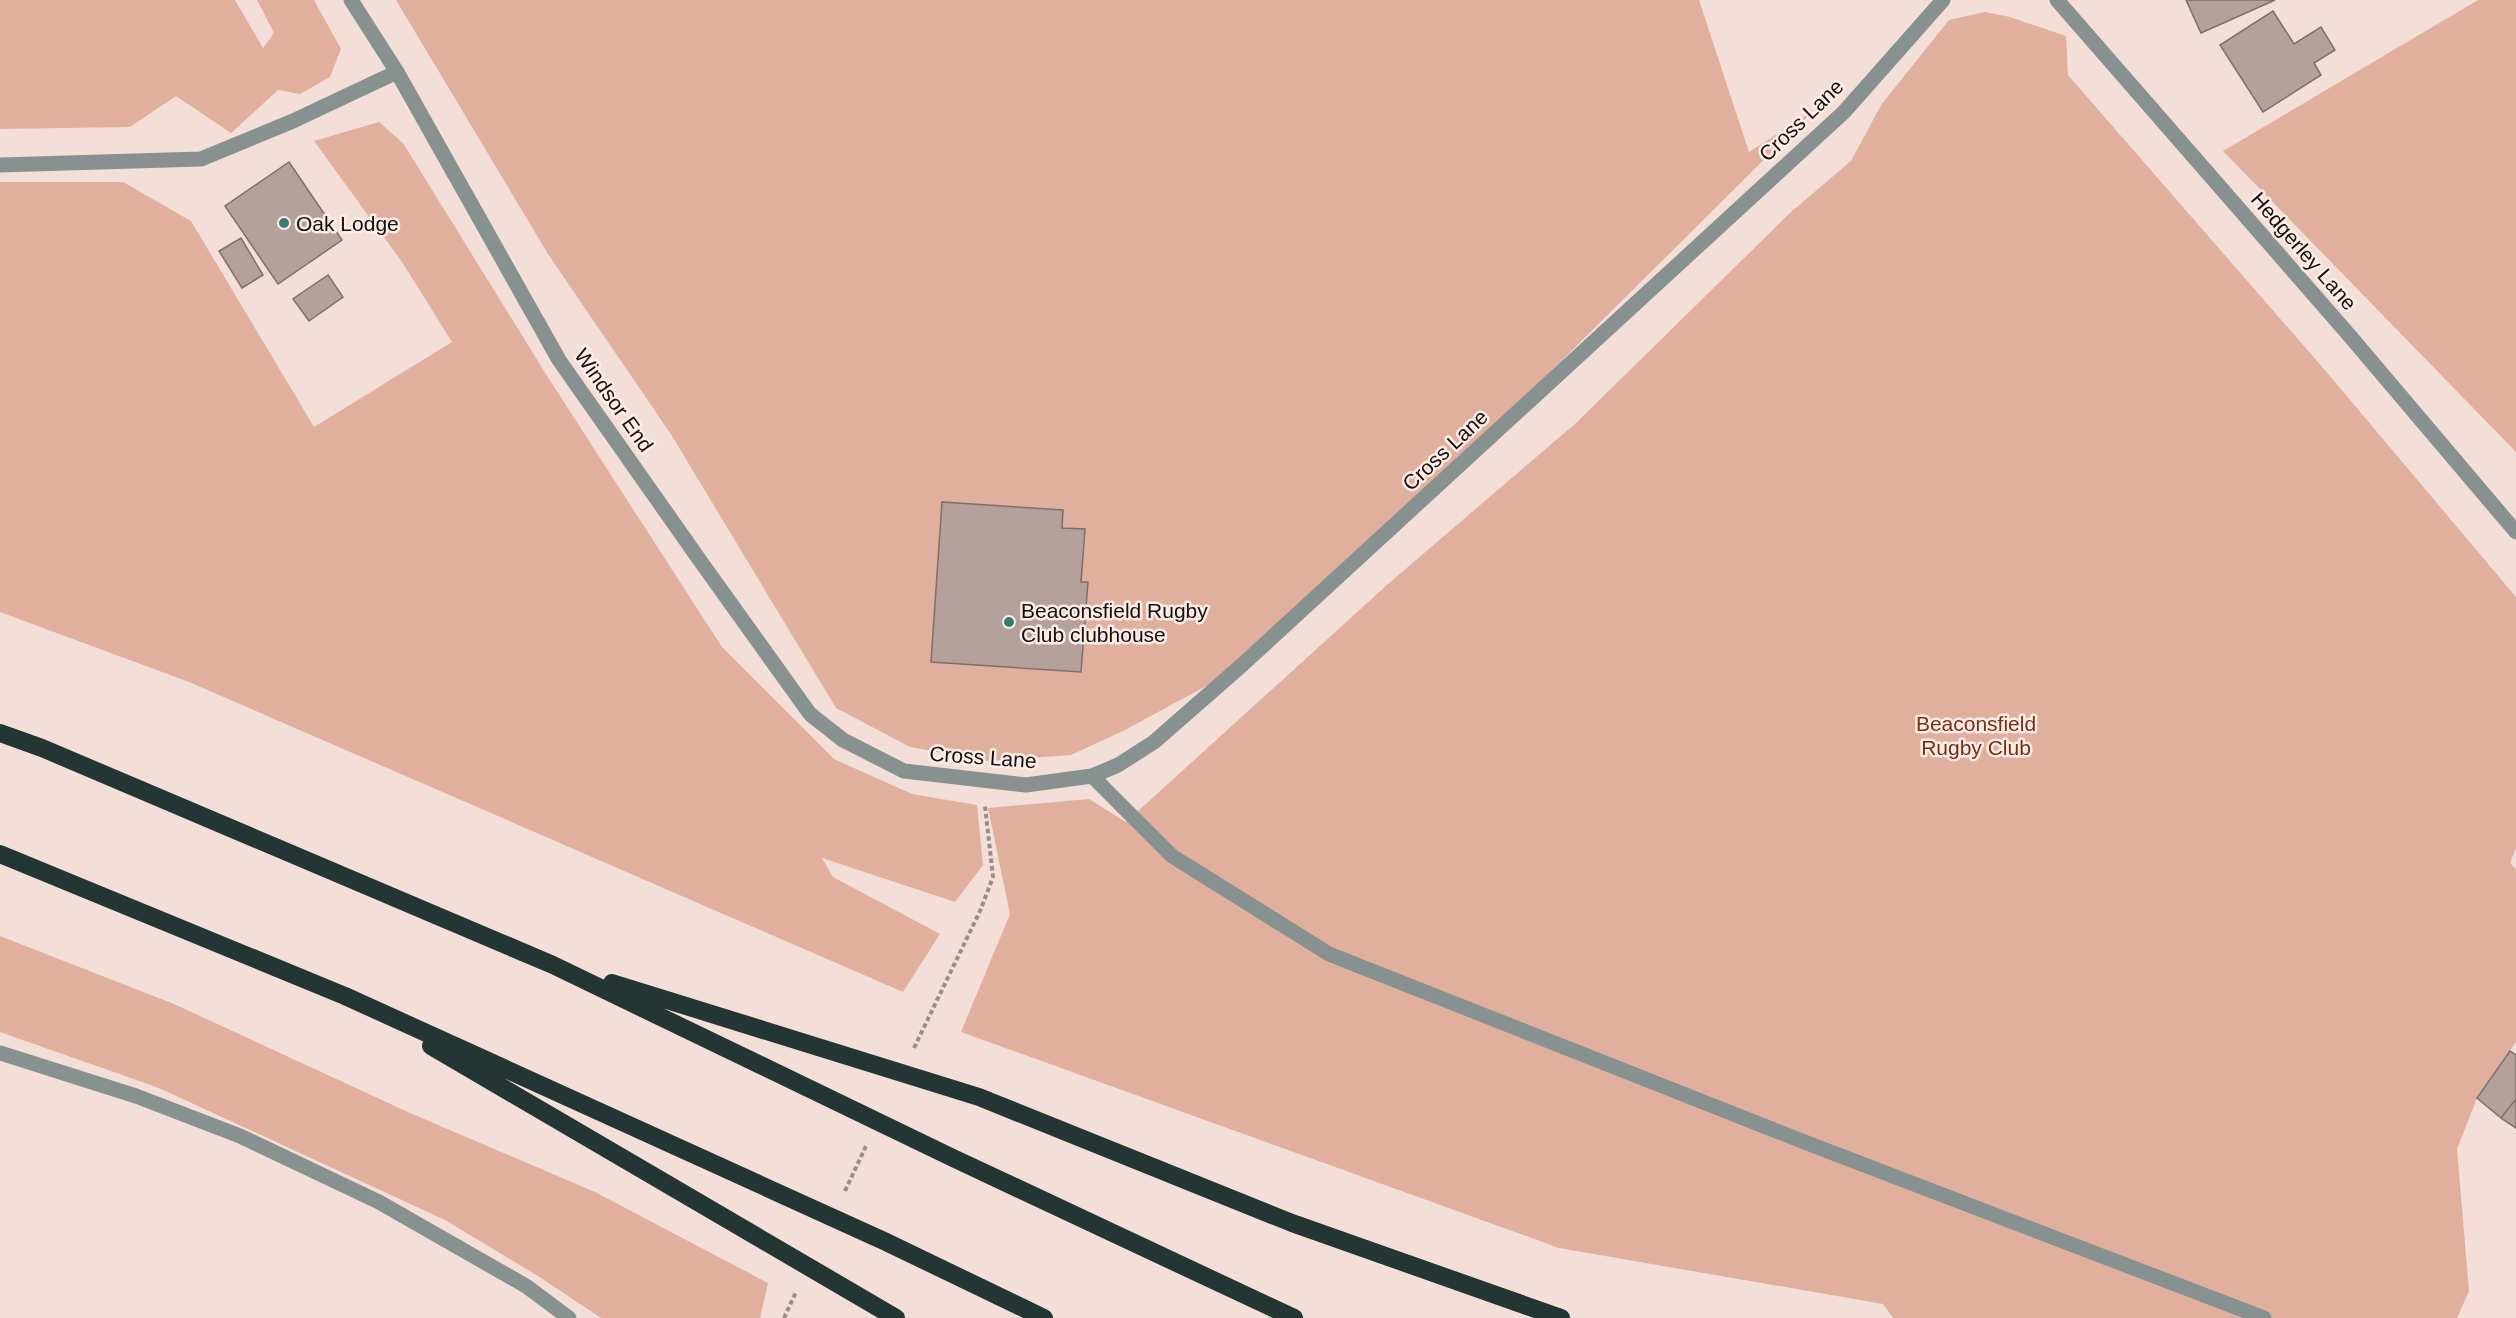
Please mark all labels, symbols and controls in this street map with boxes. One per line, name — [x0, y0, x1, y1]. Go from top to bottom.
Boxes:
street label: Cross Lane — [1754, 74, 1848, 166]
street label: Hedgerley Lane — [2247, 188, 2361, 314]
place label: Oak Lodge — [296, 212, 399, 235]
marker: Oak Lodge — [277, 216, 291, 230]
street label: Windsor End — [570, 344, 658, 456]
street label: Cross Lane — [1398, 405, 1492, 495]
place label: Beaconsfield Rugby Club clubhouse — [1021, 599, 1208, 646]
marker: Beaconsfield Rugby Club clubhouse — [1002, 615, 1016, 629]
park label: Beaconsfield Rugby Club — [1916, 712, 2036, 759]
street label: Cross Lane — [929, 742, 1037, 772]

